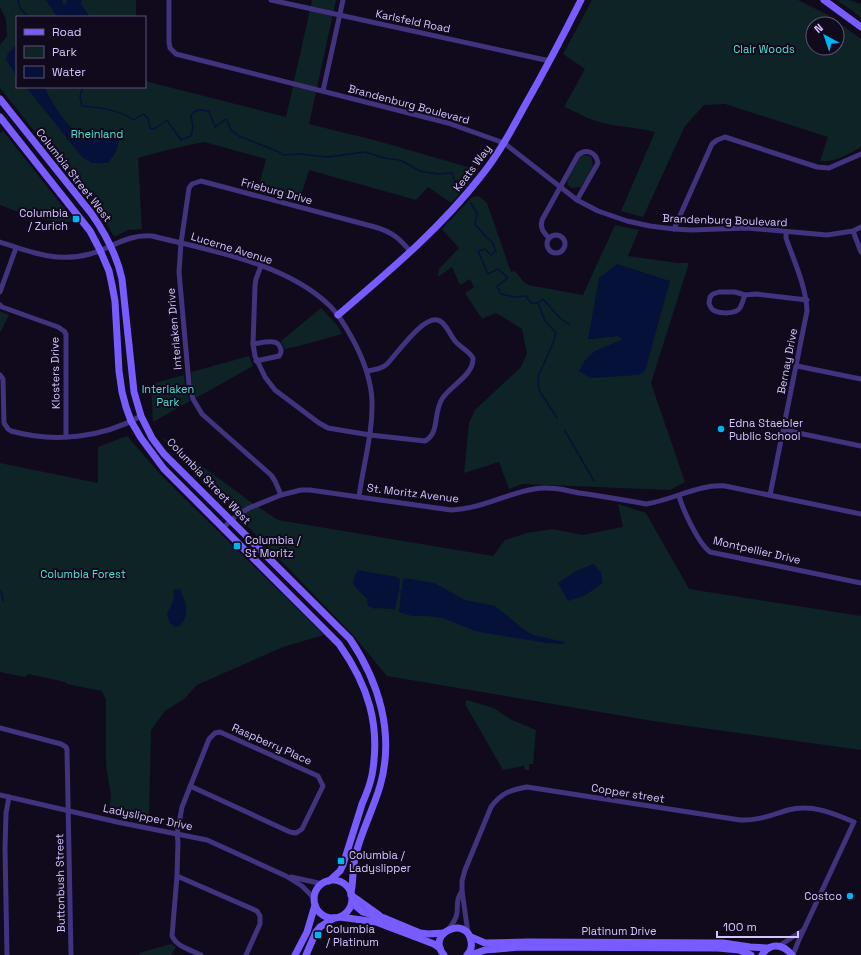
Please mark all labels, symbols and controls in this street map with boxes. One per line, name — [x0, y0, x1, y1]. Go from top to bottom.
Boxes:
street label: Karlsfeld Road — [374, 6, 452, 36]
legend — [16, 16, 146, 88]
north arrow — [805, 16, 845, 56]
text: N — [811, 21, 826, 36]
text: Road — [52, 24, 81, 40]
park label: Clair Woods — [733, 42, 795, 56]
text: Park — [52, 44, 77, 60]
text: Water — [52, 64, 86, 80]
street label: Brandenburg Boulevard — [347, 81, 471, 127]
street label: Columbia Street West — [33, 125, 115, 225]
park label: Rheinland — [71, 127, 123, 141]
street label: Keats Way — [450, 142, 494, 194]
street label: Frieburg Drive — [240, 175, 314, 207]
place label: Columbia / Zurich — [19, 206, 69, 233]
street label: Brandenburg Boulevard — [662, 211, 788, 229]
marker: Columbia / Zurich — [71, 214, 81, 224]
street label: Lucerne Avenue — [189, 229, 275, 267]
street label: Interlaken Drive — [163, 288, 185, 370]
street label: Bernay Drive — [774, 327, 800, 395]
street label: Klosters Drive — [47, 337, 63, 409]
park label: Interlaken Park — [142, 382, 194, 409]
place label: Edna Staebler Public School — [729, 416, 803, 443]
marker: Edna Staebler Public School — [716, 424, 726, 434]
street label: Columbia Street West — [164, 435, 254, 527]
street label: St. Moritz Avenue — [366, 480, 460, 506]
place label: Columbia / St Moritz — [245, 533, 302, 560]
street label: Montpellier Drive — [712, 533, 802, 567]
marker: Columbia / St Moritz — [232, 541, 242, 551]
park label: Columbia Forest — [40, 567, 126, 581]
street label: Raspberry Place — [230, 720, 314, 768]
street label: Copper street — [590, 780, 666, 806]
street label: Ladyslipper Drive — [102, 801, 194, 833]
street label: Buttonbush Street — [52, 833, 68, 933]
place label: Columbia / Ladyslipper — [349, 848, 411, 875]
marker: Columbia / Ladyslipper — [336, 856, 346, 866]
place label: Costco — [804, 889, 842, 903]
marker: Costco — [845, 891, 855, 901]
scale bar — [717, 913, 798, 939]
text: 100 m — [723, 919, 757, 935]
place label: Columbia / Platinum — [326, 922, 379, 949]
street label: Platinum Drive — [581, 924, 657, 938]
marker: Columbia / Platinum — [313, 930, 323, 940]

